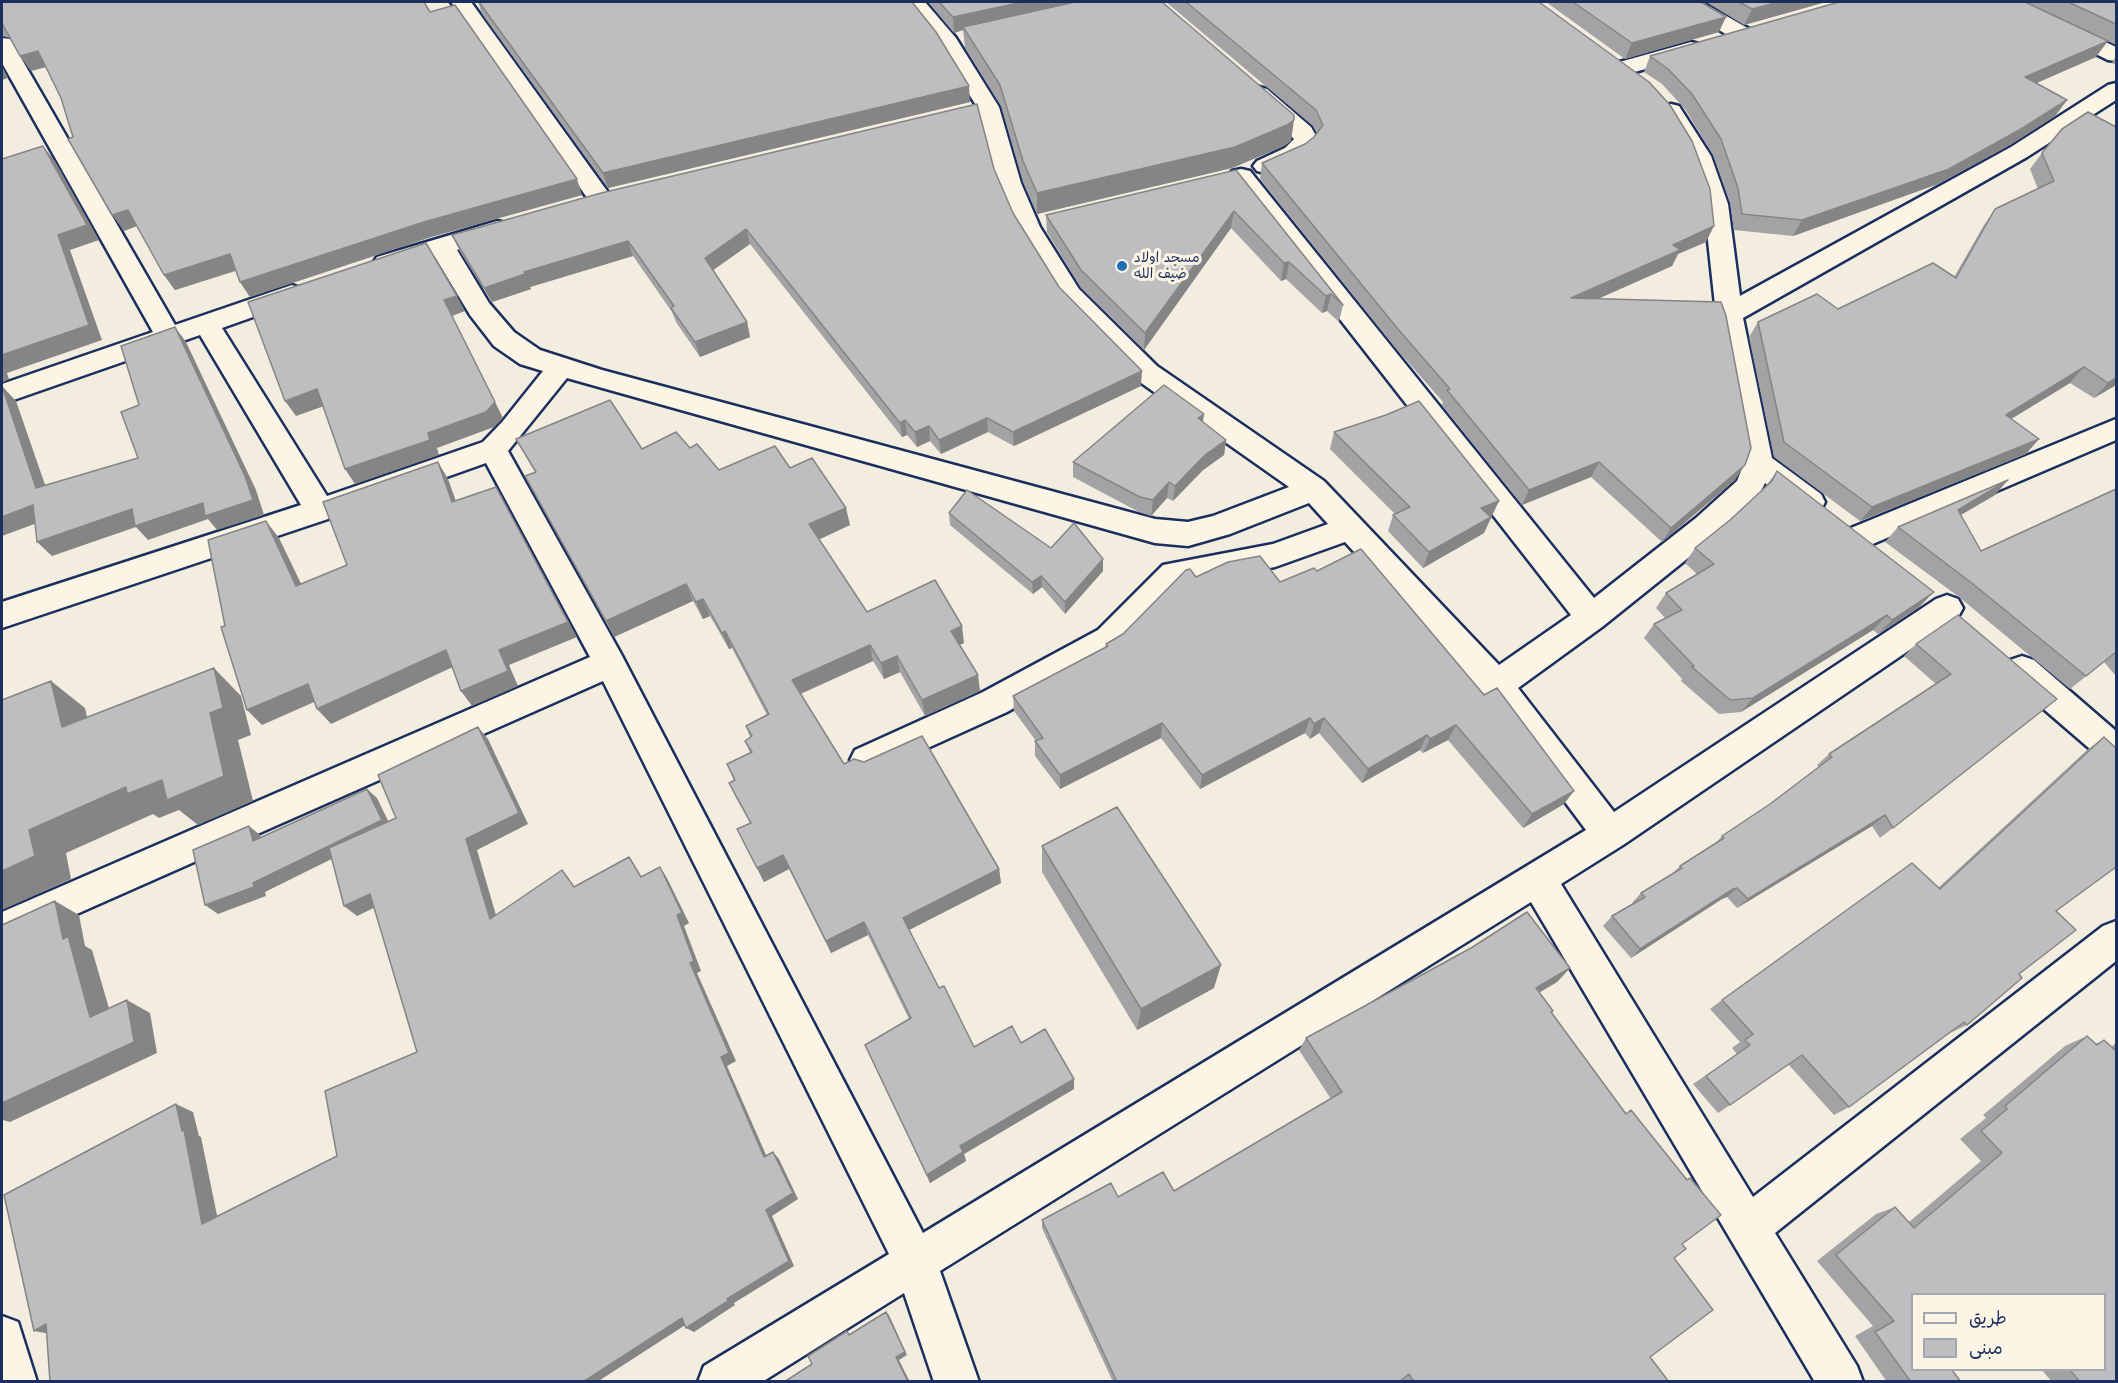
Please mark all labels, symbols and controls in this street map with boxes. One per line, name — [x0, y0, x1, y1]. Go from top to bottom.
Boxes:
place label: مسجد اولاد ضيف الله — [1134, 250, 1200, 282]
marker: مسجد اولاد ضيف الله — [1115, 259, 1129, 273]
legend — [1911, 1293, 2106, 1371]
text: طريق — [1969, 1303, 2007, 1330]
text: مبنى — [1969, 1333, 2003, 1360]

